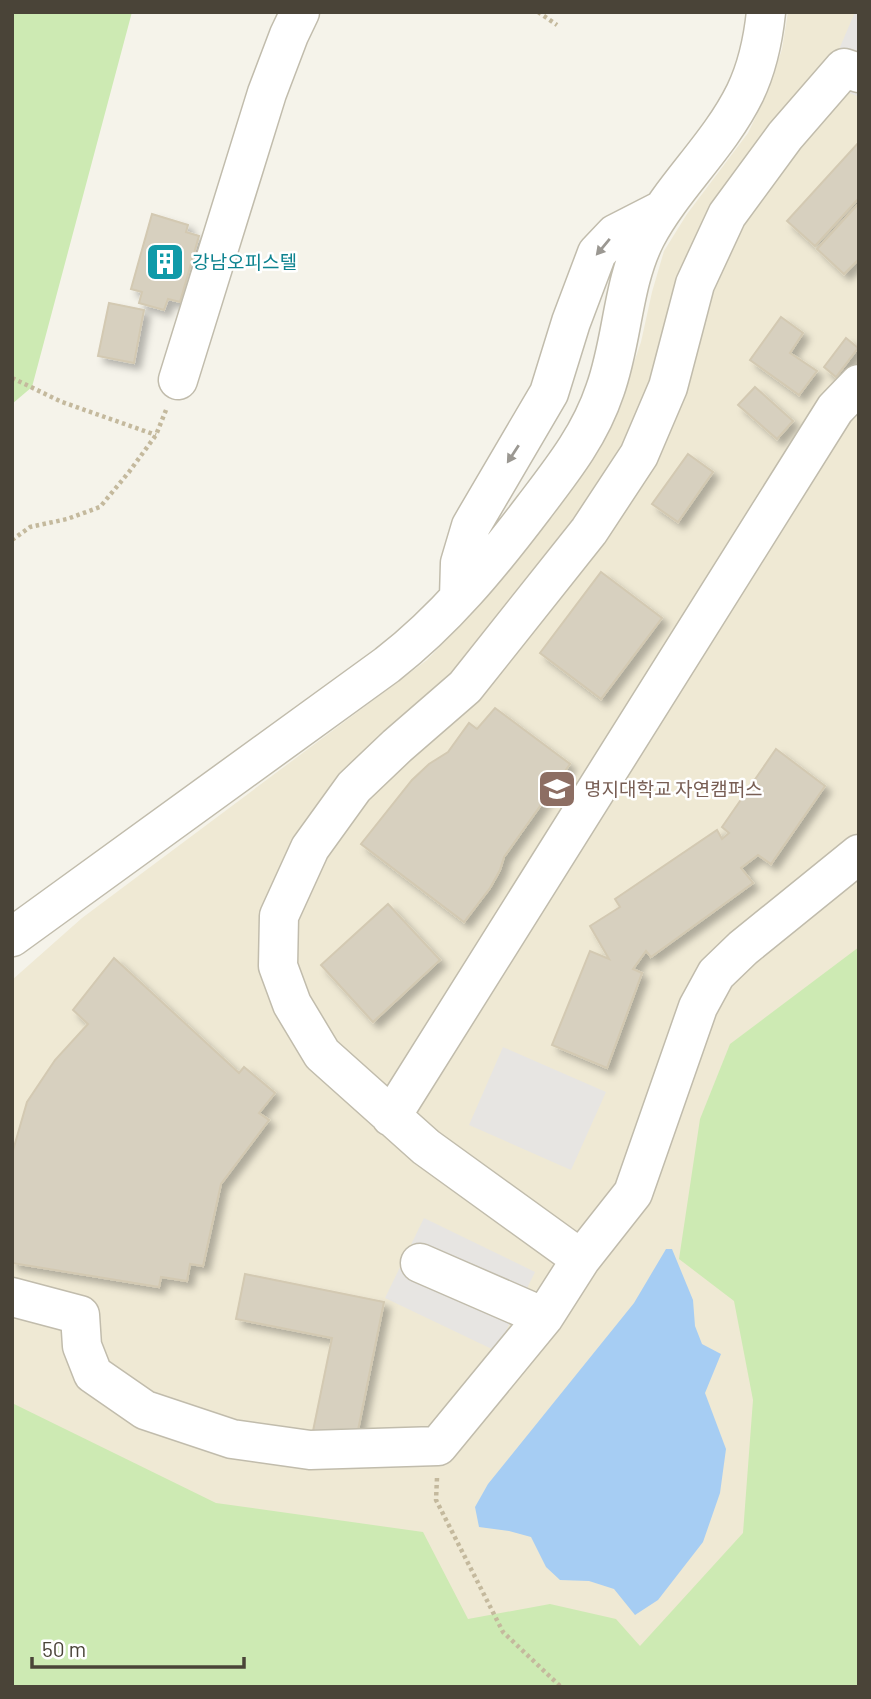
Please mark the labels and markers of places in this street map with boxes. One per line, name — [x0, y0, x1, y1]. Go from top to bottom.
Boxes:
building icon: 강남오피스텔 — [144, 241, 186, 283]
place label: 강남오피스텔 — [192, 250, 297, 273]
school or university icon: 명지대학교 자연캠퍼스 — [536, 768, 578, 810]
place label: 명지대학교 자연캠퍼스 — [584, 777, 763, 800]

